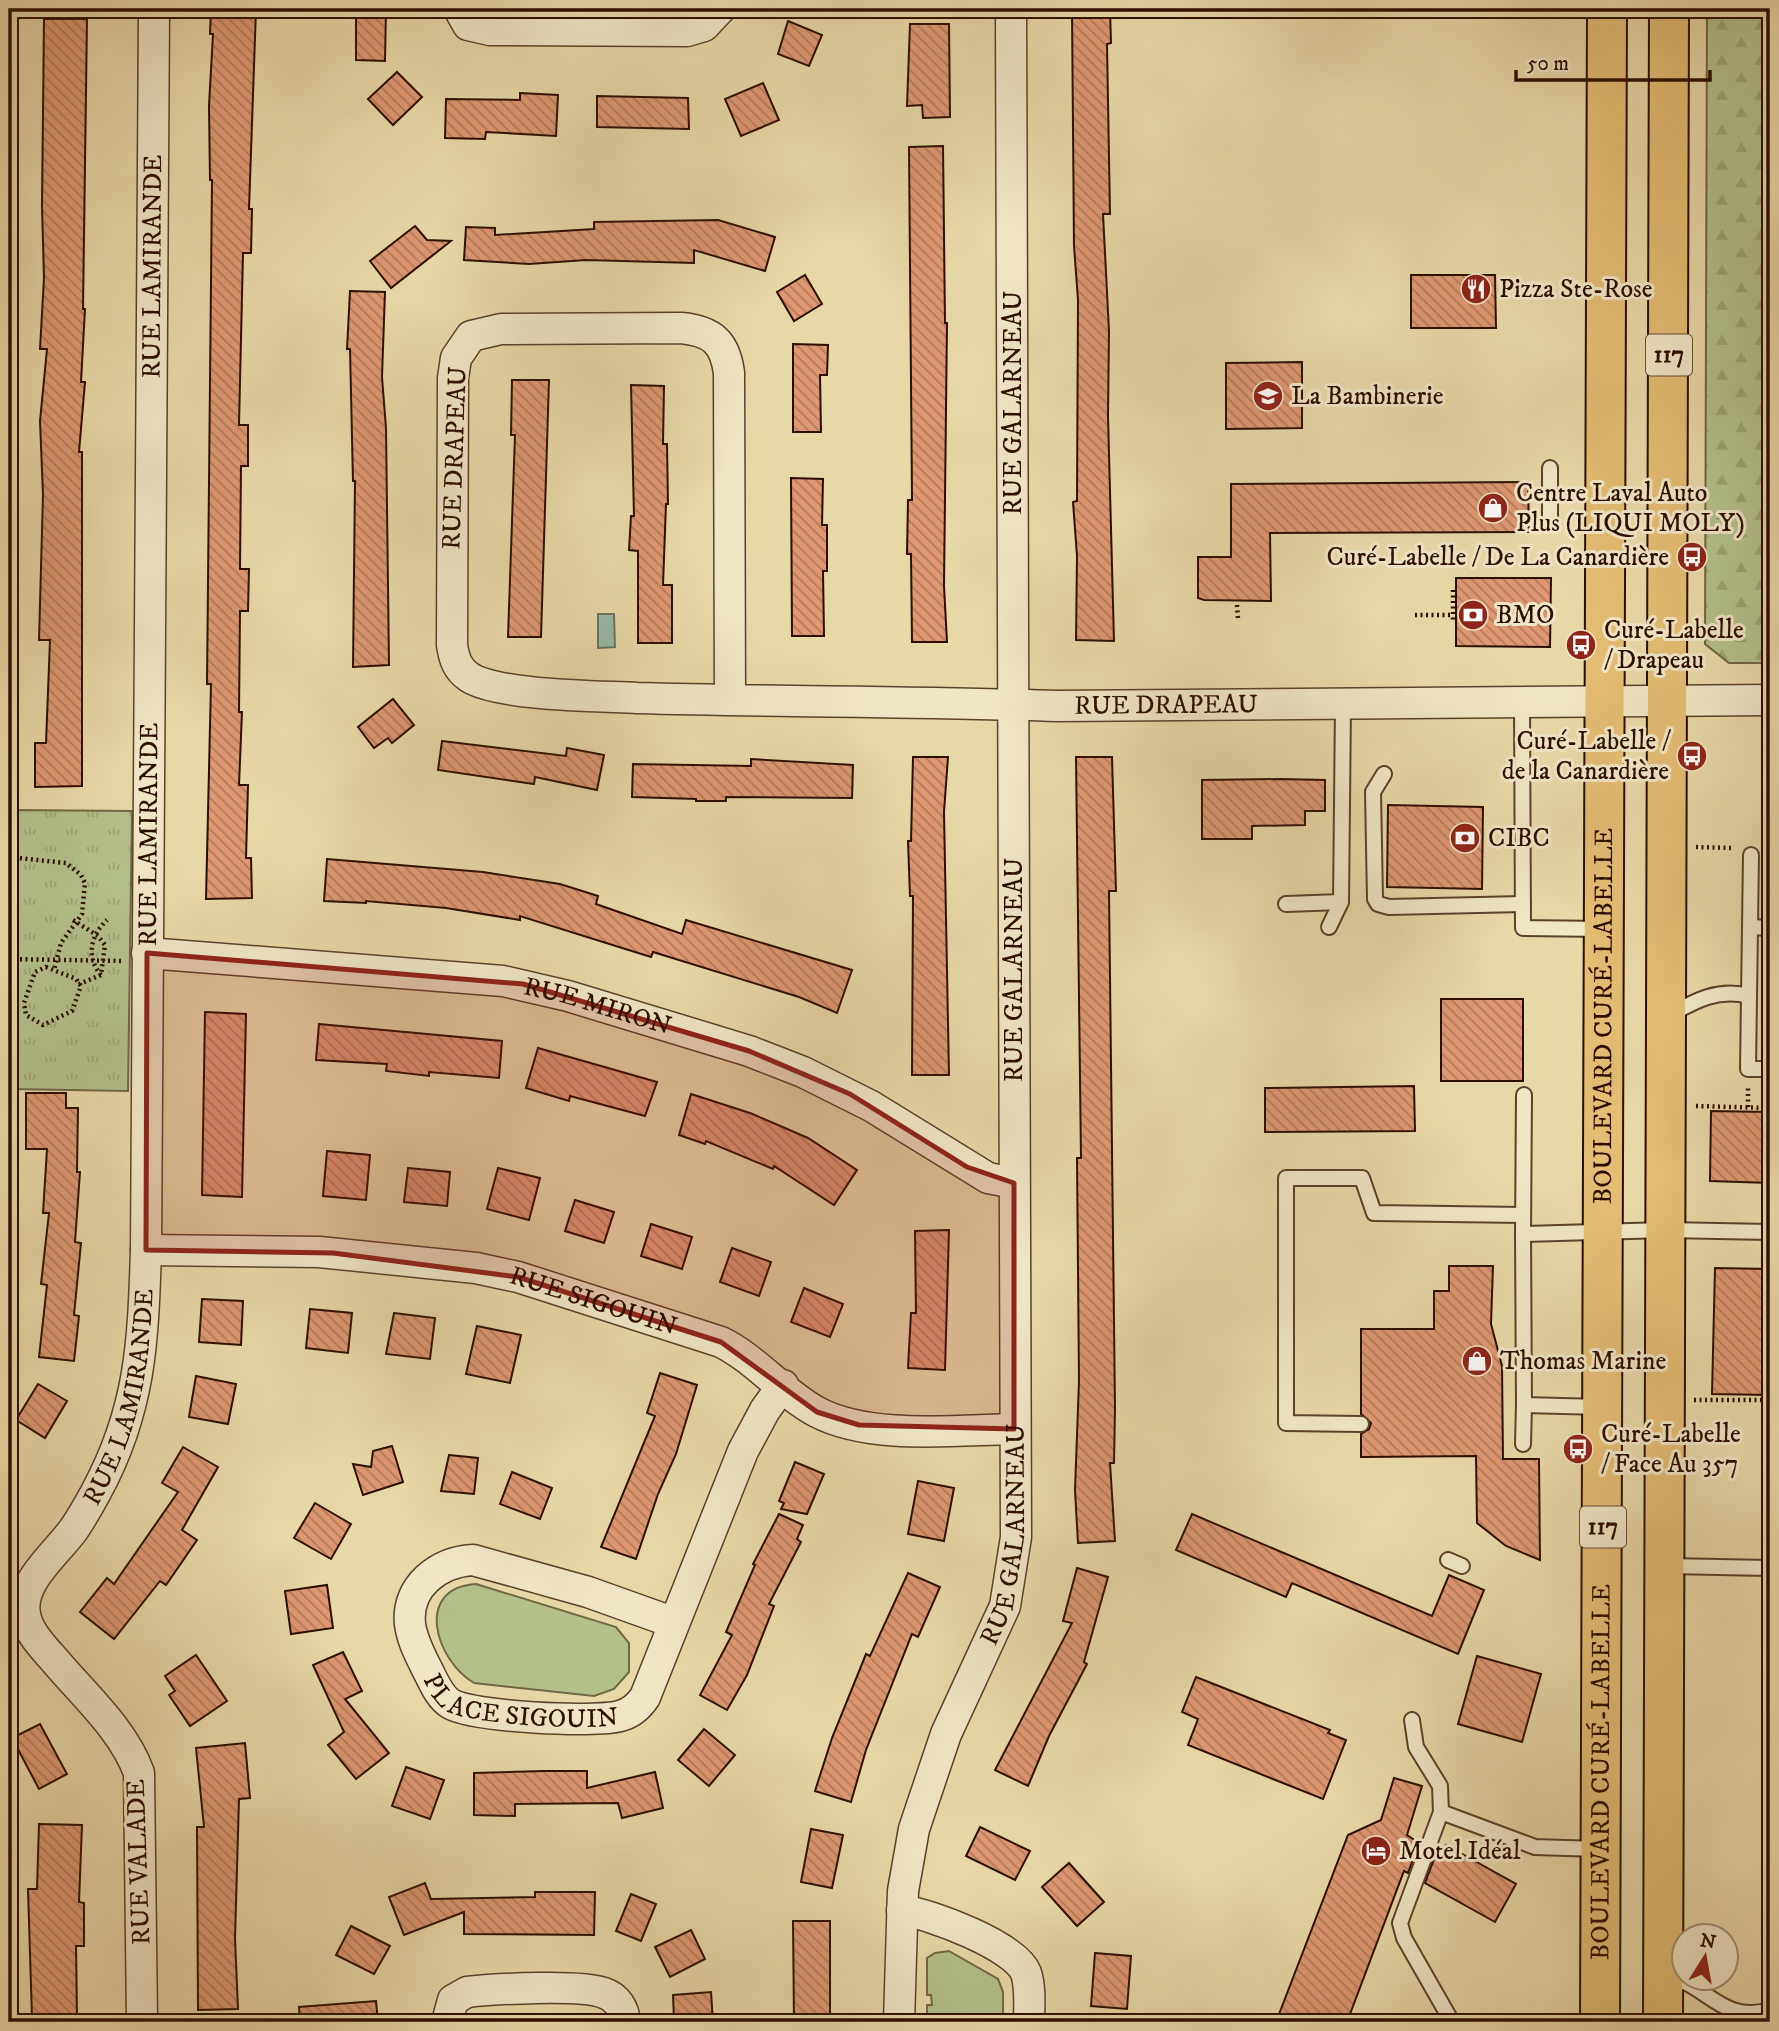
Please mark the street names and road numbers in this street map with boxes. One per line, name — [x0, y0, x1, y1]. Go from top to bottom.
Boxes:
street label: RUE LAMIRANDE — [135, 154, 170, 379]
street label: RUE GALARNEAU — [997, 291, 1030, 515]
road number: 117 — [1646, 334, 1692, 376]
street label: RUE DRAPEAU — [435, 366, 475, 550]
street label: RUE DRAPEAU — [1074, 688, 1258, 722]
street label: RUE LAMIRANDE — [131, 722, 166, 947]
street label: BOULEVARD CURÉ-LABELLE — [1586, 828, 1621, 1204]
street label: RUE GALARNEAU — [998, 858, 1031, 1082]
street label: RUE MIRON — [521, 970, 675, 1043]
street label: RUE SIGOUIN — [506, 1259, 681, 1343]
street label: RUE LAMIRANDE — [75, 1288, 161, 1511]
street label: RUE GALARNEAU — [973, 1424, 1033, 1651]
road number: 117 — [1580, 1506, 1626, 1548]
street label: BOULEVARD CURÉ-LABELLE — [1584, 1584, 1618, 1960]
street label: PLACE SIGOUIN — [415, 1668, 620, 1735]
street label: RUE VALADE — [120, 1778, 158, 1946]

